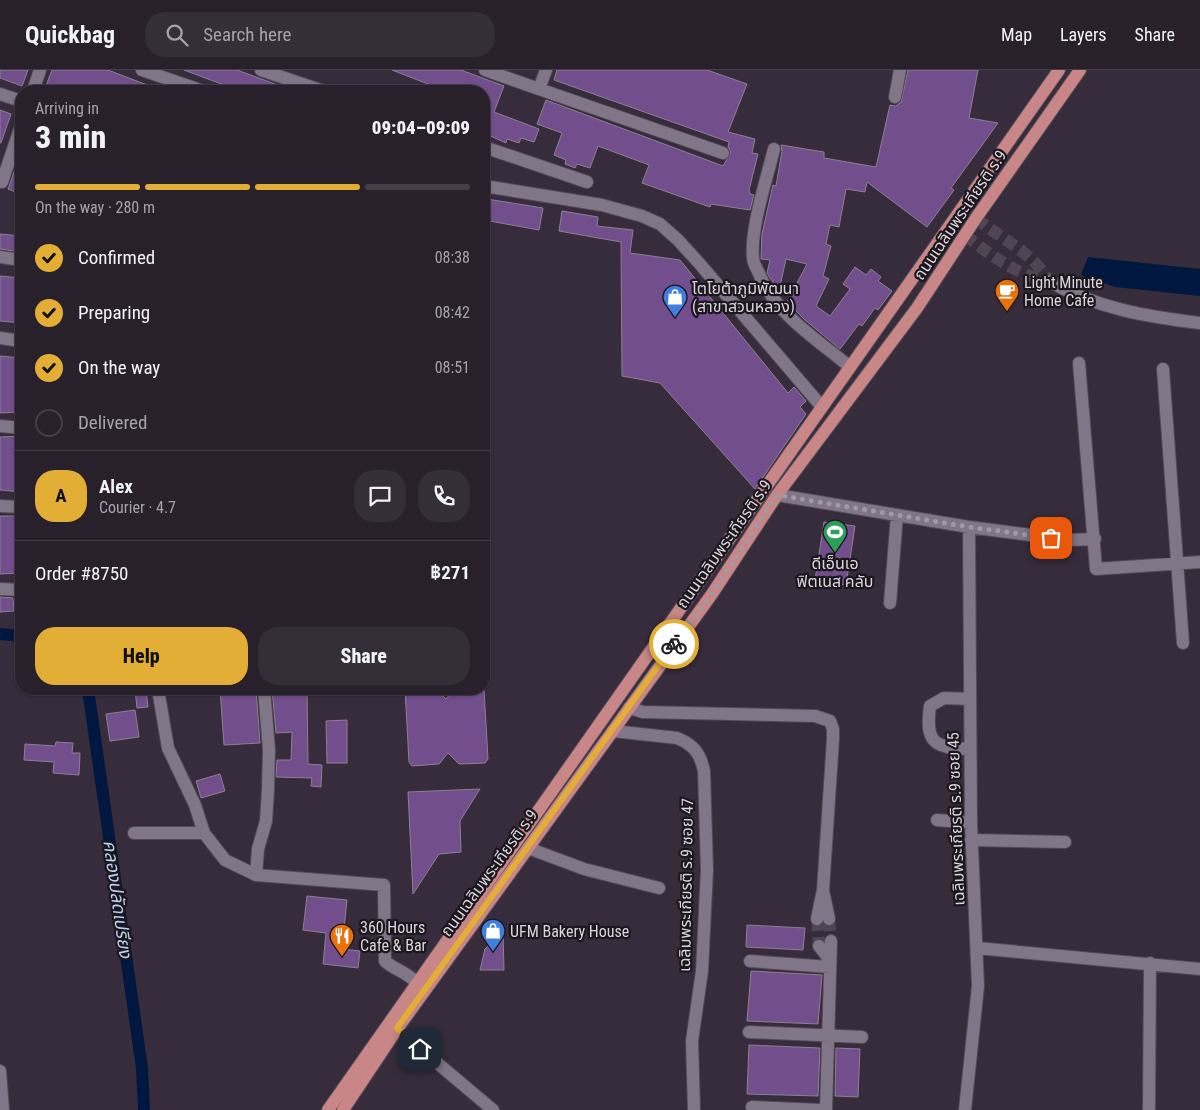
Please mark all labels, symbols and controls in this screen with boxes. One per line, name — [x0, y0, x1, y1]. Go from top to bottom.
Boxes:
search box — [145, 12, 495, 57]
text: Quickbag — [25, 21, 115, 49]
icon: search — [163, 21, 191, 49]
text: Search here — [203, 23, 292, 46]
text: Map — [1001, 24, 1032, 45]
text: Layers — [1060, 24, 1107, 45]
text: Share — [1135, 24, 1175, 45]
text: Arriving in — [35, 99, 99, 118]
text: 09:04–09:09 — [372, 116, 470, 139]
text: 3 min — [35, 118, 106, 156]
street label: ถนนเฉลิมพระเกียรติ ร.9 — [910, 147, 1010, 283]
text: On the way · 280 m — [35, 198, 155, 217]
icon: check — [35, 244, 63, 272]
text: Confirmed — [78, 246, 155, 269]
text: 08:38 — [435, 248, 470, 267]
place label: Light Minute Home Cafe — [1024, 273, 1103, 310]
cafe icon: Light Minute Home Cafe — [994, 278, 1020, 312]
place label: โตโยต้าภูมิพัฒนา (สาขาสวนหลวง) — [692, 279, 799, 316]
shop icon: โตโยต้าภูมิพัฒนา (สาขาสวนหลวง) — [662, 284, 688, 318]
icon: check — [35, 299, 63, 327]
text: Preparing — [78, 301, 150, 324]
text: 08:42 — [435, 303, 470, 322]
icon: check — [35, 354, 63, 382]
text: On the way — [78, 356, 160, 379]
text: 08:51 — [435, 358, 470, 377]
text: Delivered — [78, 411, 147, 434]
button: chat — [354, 470, 406, 522]
button: phone — [418, 470, 470, 522]
text: Alex — [99, 475, 133, 498]
street label: ถนนเฉลิมพระเกียรติ ร.9 — [673, 476, 775, 612]
text: A — [55, 484, 67, 507]
text: Courier · 4.7 — [99, 498, 176, 517]
pin — [1030, 517, 1072, 559]
sports icon: ดีเอ็นเอ ฟิตเนส คลับ — [822, 519, 848, 553]
icon: bag — [1037, 524, 1065, 552]
place label: ดีเอ็นเอ ฟิตเนส คลับ — [797, 554, 873, 591]
text: ฿271 — [430, 561, 470, 584]
text: Order #8750 — [35, 562, 128, 585]
courier — [649, 619, 699, 669]
button: Help — [35, 627, 248, 685]
button: Share — [258, 627, 470, 685]
icon: bike — [660, 630, 688, 658]
street label: เฉลิมพระเกียรติ ร.9 ซอย 45 — [943, 732, 969, 906]
street label: เฉลิมพระเกียรติ ร.9 ซอย 47 — [675, 798, 697, 972]
street label: ถนนเฉลิมพระเกียรติ ร.9 — [437, 806, 541, 940]
water label: คลองปลัดเปรียง — [99, 839, 137, 961]
place label: 360 Hours Cafe & Bar — [360, 918, 427, 955]
shop icon: UFM Bakery House — [480, 918, 506, 952]
place label: UFM Bakery House — [510, 922, 629, 941]
restaurant icon: 360 Hours Cafe & Bar — [329, 923, 355, 957]
pin — [399, 1028, 441, 1070]
icon: home — [406, 1035, 434, 1063]

